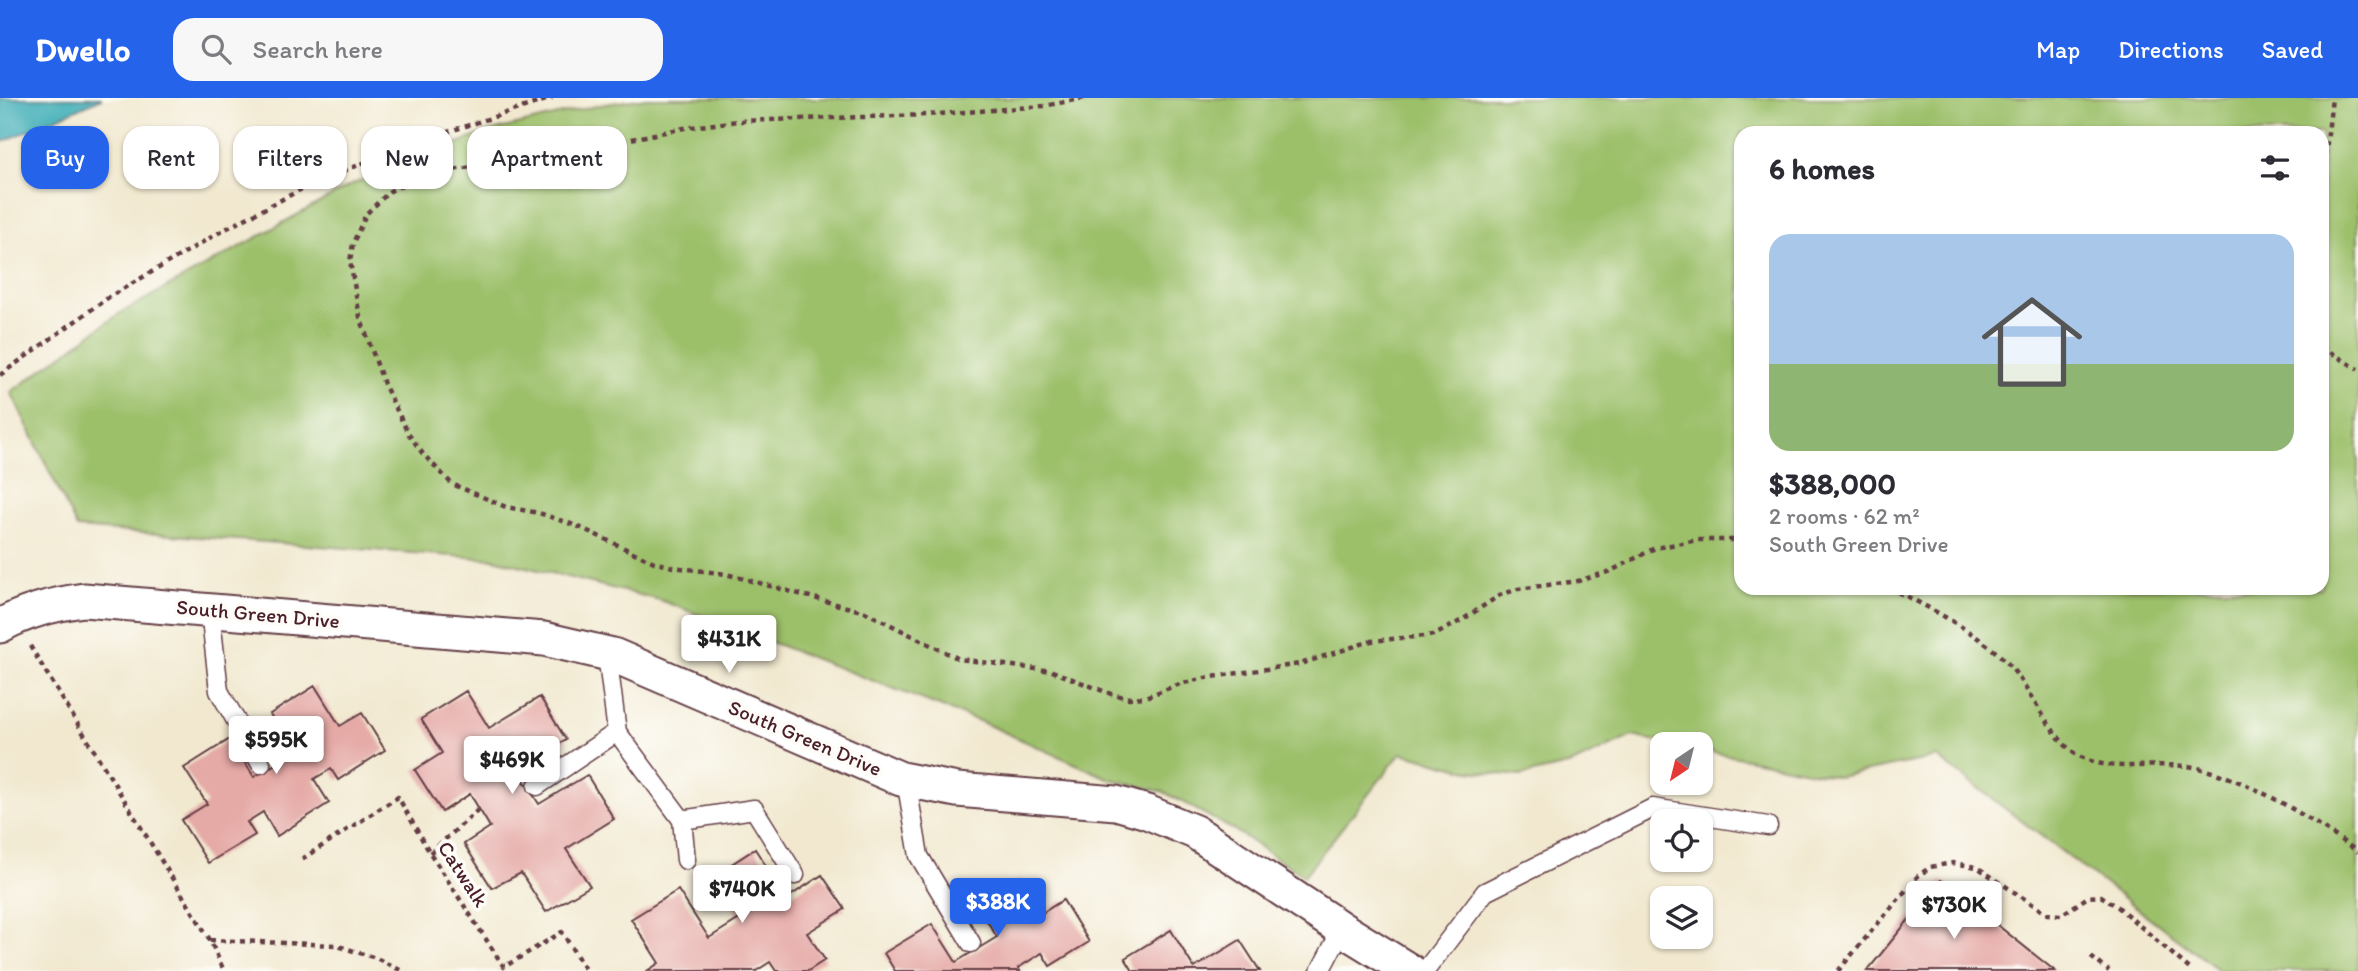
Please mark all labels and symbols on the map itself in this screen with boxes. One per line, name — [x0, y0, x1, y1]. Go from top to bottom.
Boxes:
street label: South Green Drive — [175, 594, 341, 633]
pin: $431K — [680, 616, 778, 675]
street label: South Green Drive — [725, 694, 886, 781]
pin: $595K — [227, 716, 325, 776]
north arrow — [1650, 732, 1713, 794]
pin: $469K — [463, 736, 561, 796]
street label: Catwalk — [433, 836, 494, 912]
pin: $740K — [693, 866, 791, 925]
pin: $388K — [949, 878, 1047, 938]
pin: $730K — [1905, 882, 2003, 941]

